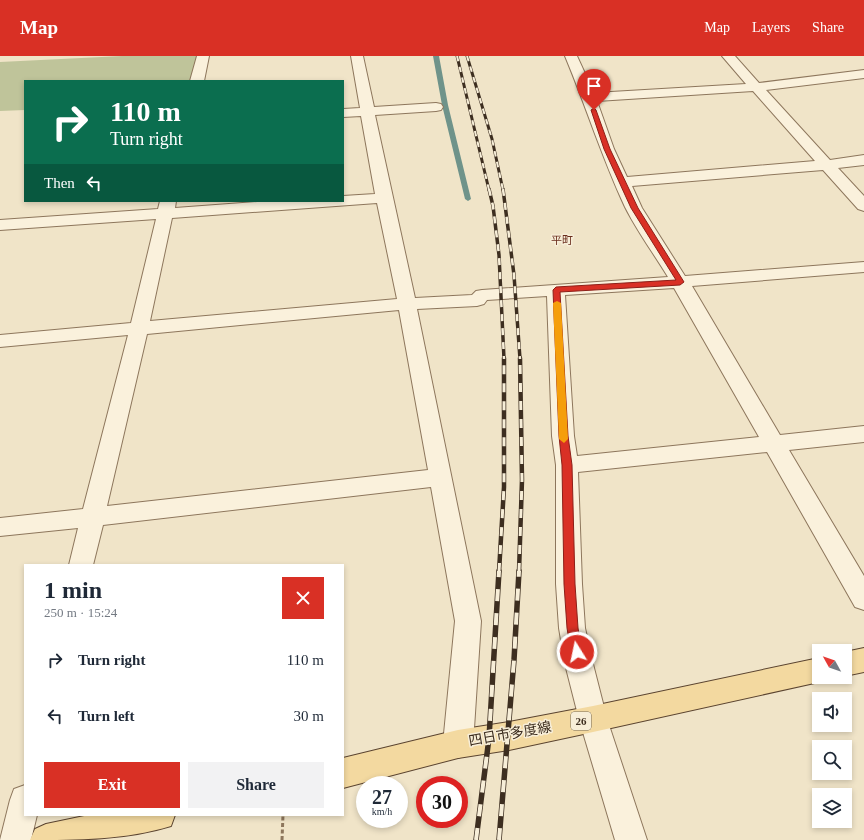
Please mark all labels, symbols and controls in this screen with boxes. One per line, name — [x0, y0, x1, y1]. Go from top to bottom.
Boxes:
text: Map — [20, 17, 58, 38]
text: Map — [704, 20, 730, 35]
text: Layers — [752, 20, 790, 35]
text: Share — [812, 20, 844, 35]
pin — [577, 69, 611, 110]
icon: arrive — [583, 75, 605, 97]
icon: right — [44, 96, 96, 148]
text: 110 m — [110, 96, 181, 127]
text: Turn right — [110, 129, 183, 149]
icon: left — [83, 172, 105, 194]
text: Then — [44, 175, 75, 191]
district label: 平町 — [551, 234, 573, 246]
text: 1 min — [44, 577, 102, 603]
button: close — [282, 577, 324, 619]
text: 250 m · 15:24 — [44, 605, 117, 620]
position arrow — [556, 631, 598, 673]
north arrow — [812, 644, 852, 684]
map controls — [812, 644, 852, 828]
icon: right — [44, 649, 66, 671]
text: Turn right — [78, 652, 145, 668]
text: 110 m — [287, 652, 324, 668]
button: sound — [812, 692, 852, 732]
icon: left — [44, 705, 66, 727]
text: Turn left — [78, 708, 135, 724]
text: 30 m — [294, 708, 324, 724]
road number: 26 — [571, 712, 591, 730]
street label: 四日市多度線 — [467, 719, 553, 749]
button: search — [812, 740, 852, 780]
button: Exit — [44, 762, 180, 808]
button: Share — [188, 762, 324, 808]
speed limit sign: 30 — [416, 776, 468, 828]
text: 27 — [372, 786, 392, 808]
button: layers — [812, 788, 852, 828]
text: km/h — [372, 806, 392, 817]

